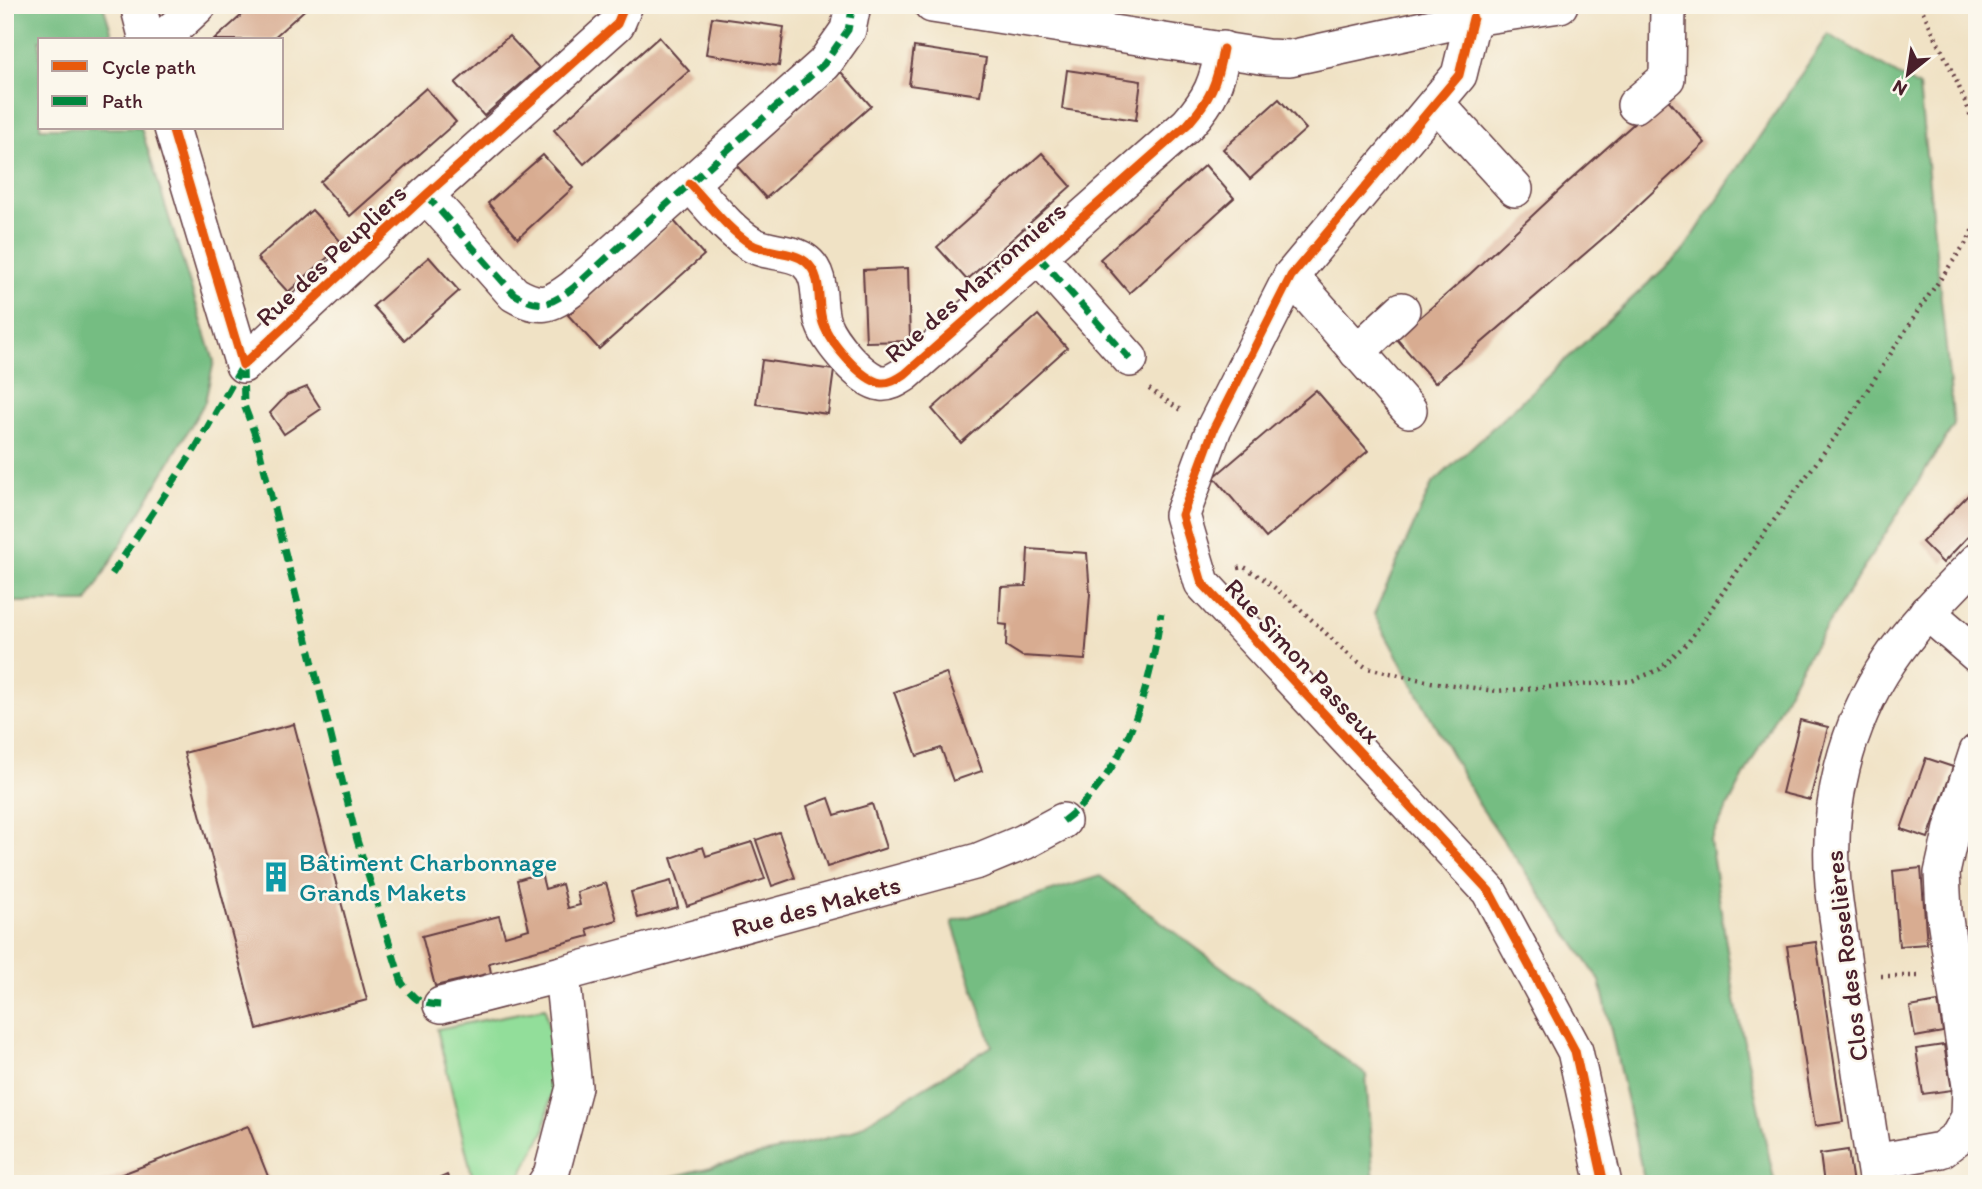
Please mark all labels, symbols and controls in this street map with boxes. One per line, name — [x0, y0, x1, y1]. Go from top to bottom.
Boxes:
legend — [38, 38, 284, 130]
north arrow — [1874, 38, 1944, 108]
text: Cycle path — [102, 54, 196, 79]
text: N — [1888, 75, 1911, 101]
text: Path — [102, 88, 143, 113]
street label: Rue des Peupliers — [249, 177, 413, 333]
street label: Rue des Marronniers — [878, 195, 1072, 369]
street label: Rue Simon Passeux — [1218, 572, 1388, 750]
place label: Bâtiment Charbonnage Grands Makets — [299, 846, 557, 908]
street label: Clos des Roselières — [1817, 849, 1875, 1063]
building icon: Bâtiment Charbonnage Grands Makets — [259, 860, 293, 894]
street label: Rue des Makets — [728, 868, 904, 944]

